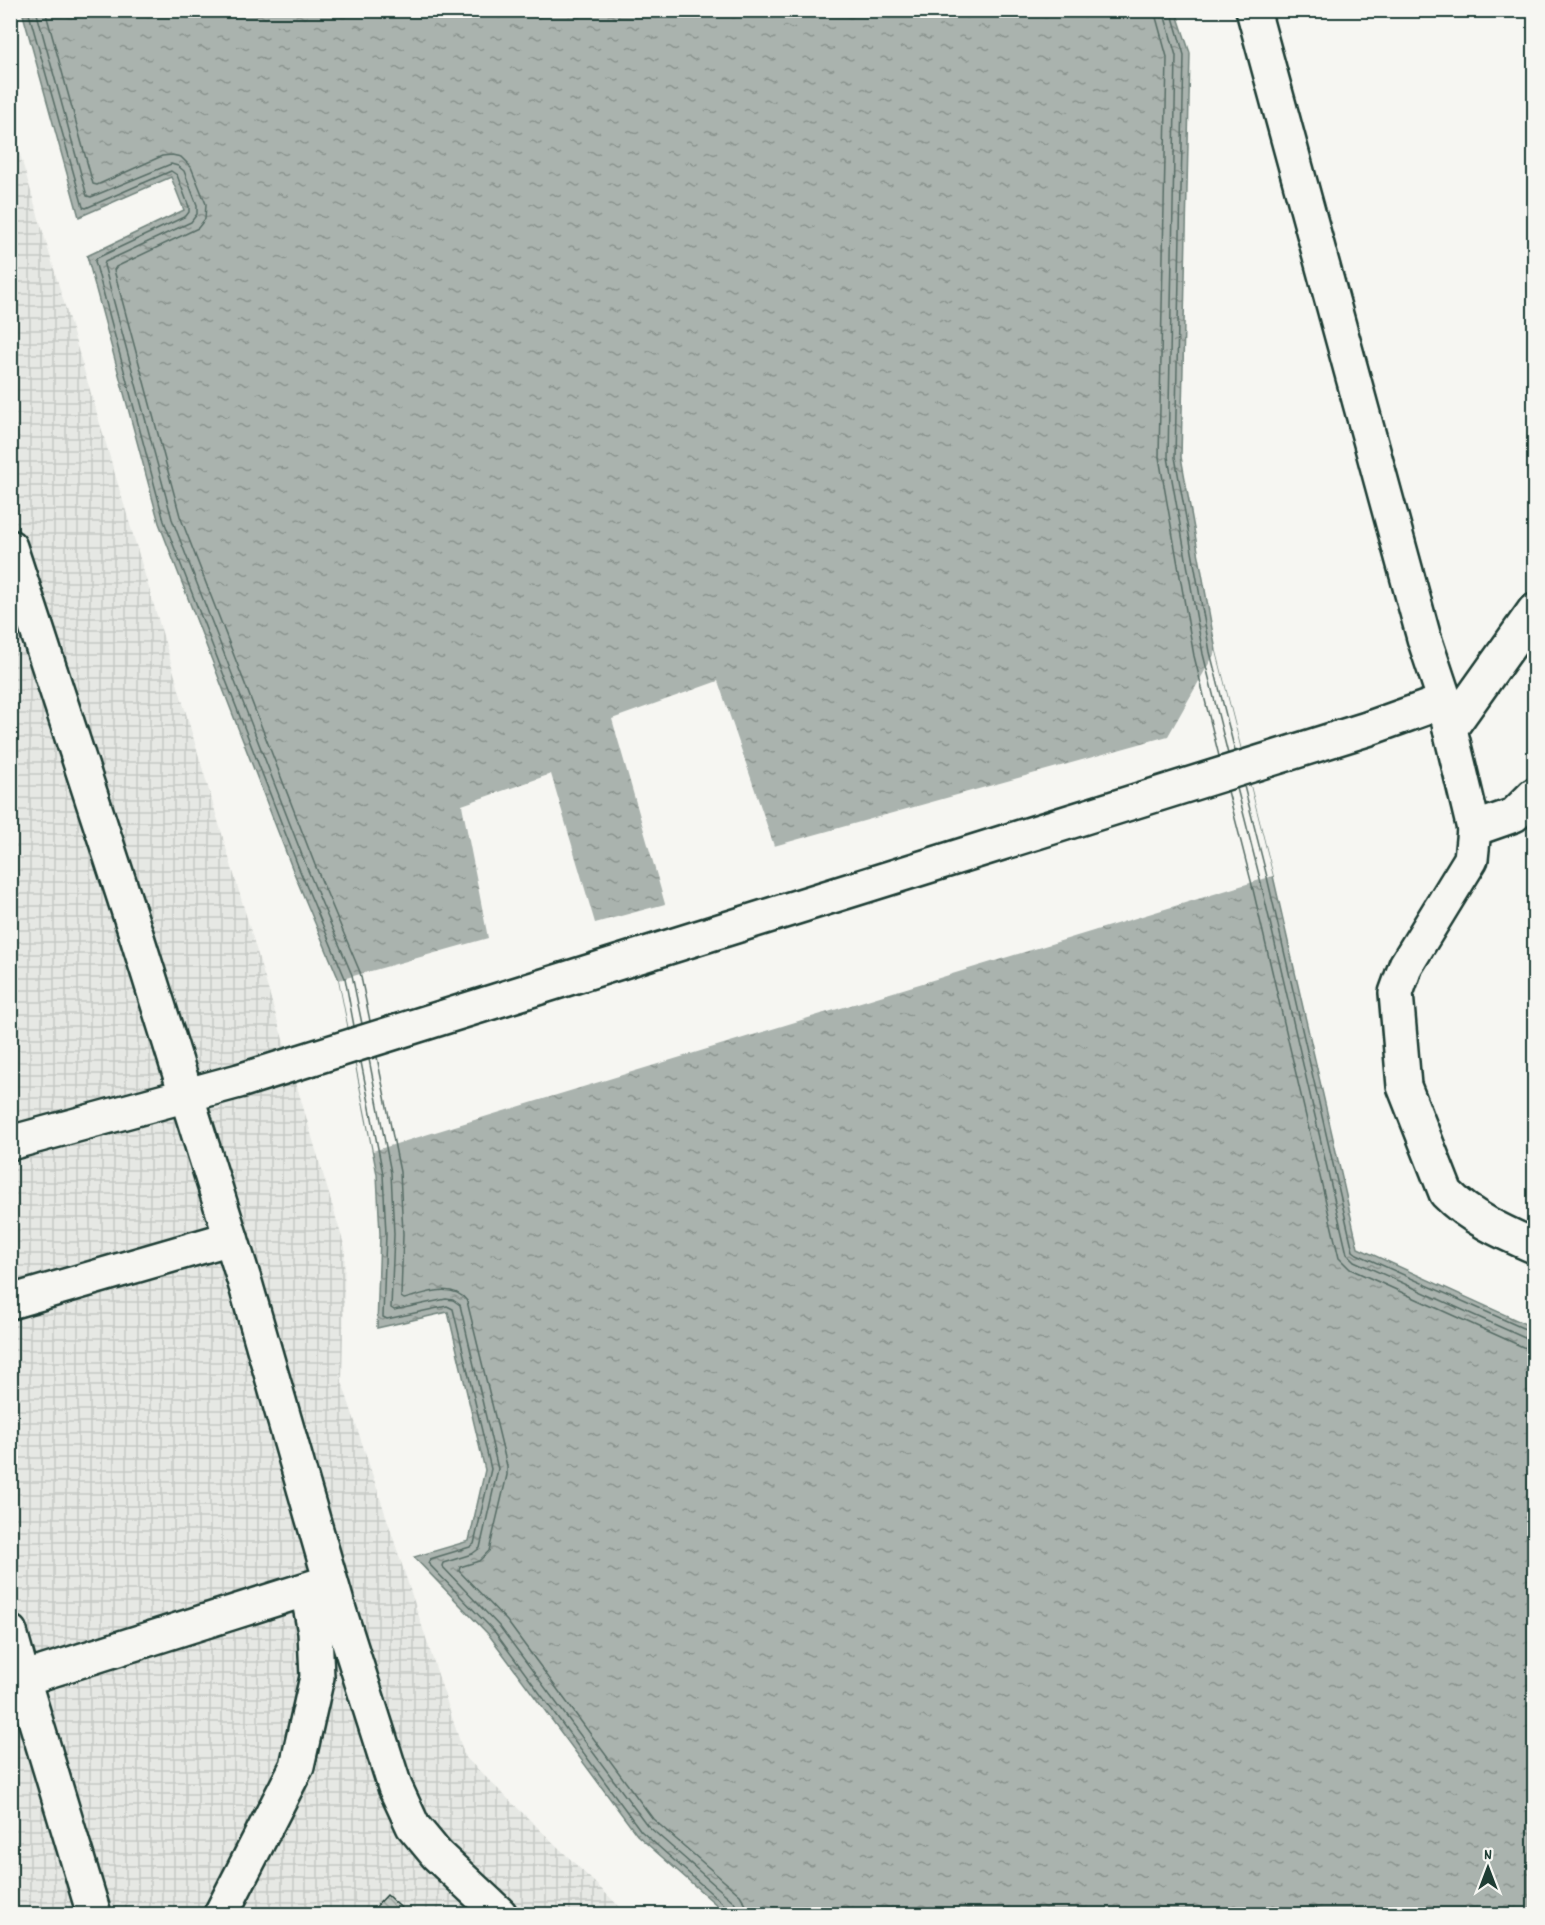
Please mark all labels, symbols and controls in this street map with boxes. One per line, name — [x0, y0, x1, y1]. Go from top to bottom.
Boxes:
north arrow — [1458, 1838, 1518, 1898]
text: N — [1484, 1844, 1492, 1867]

